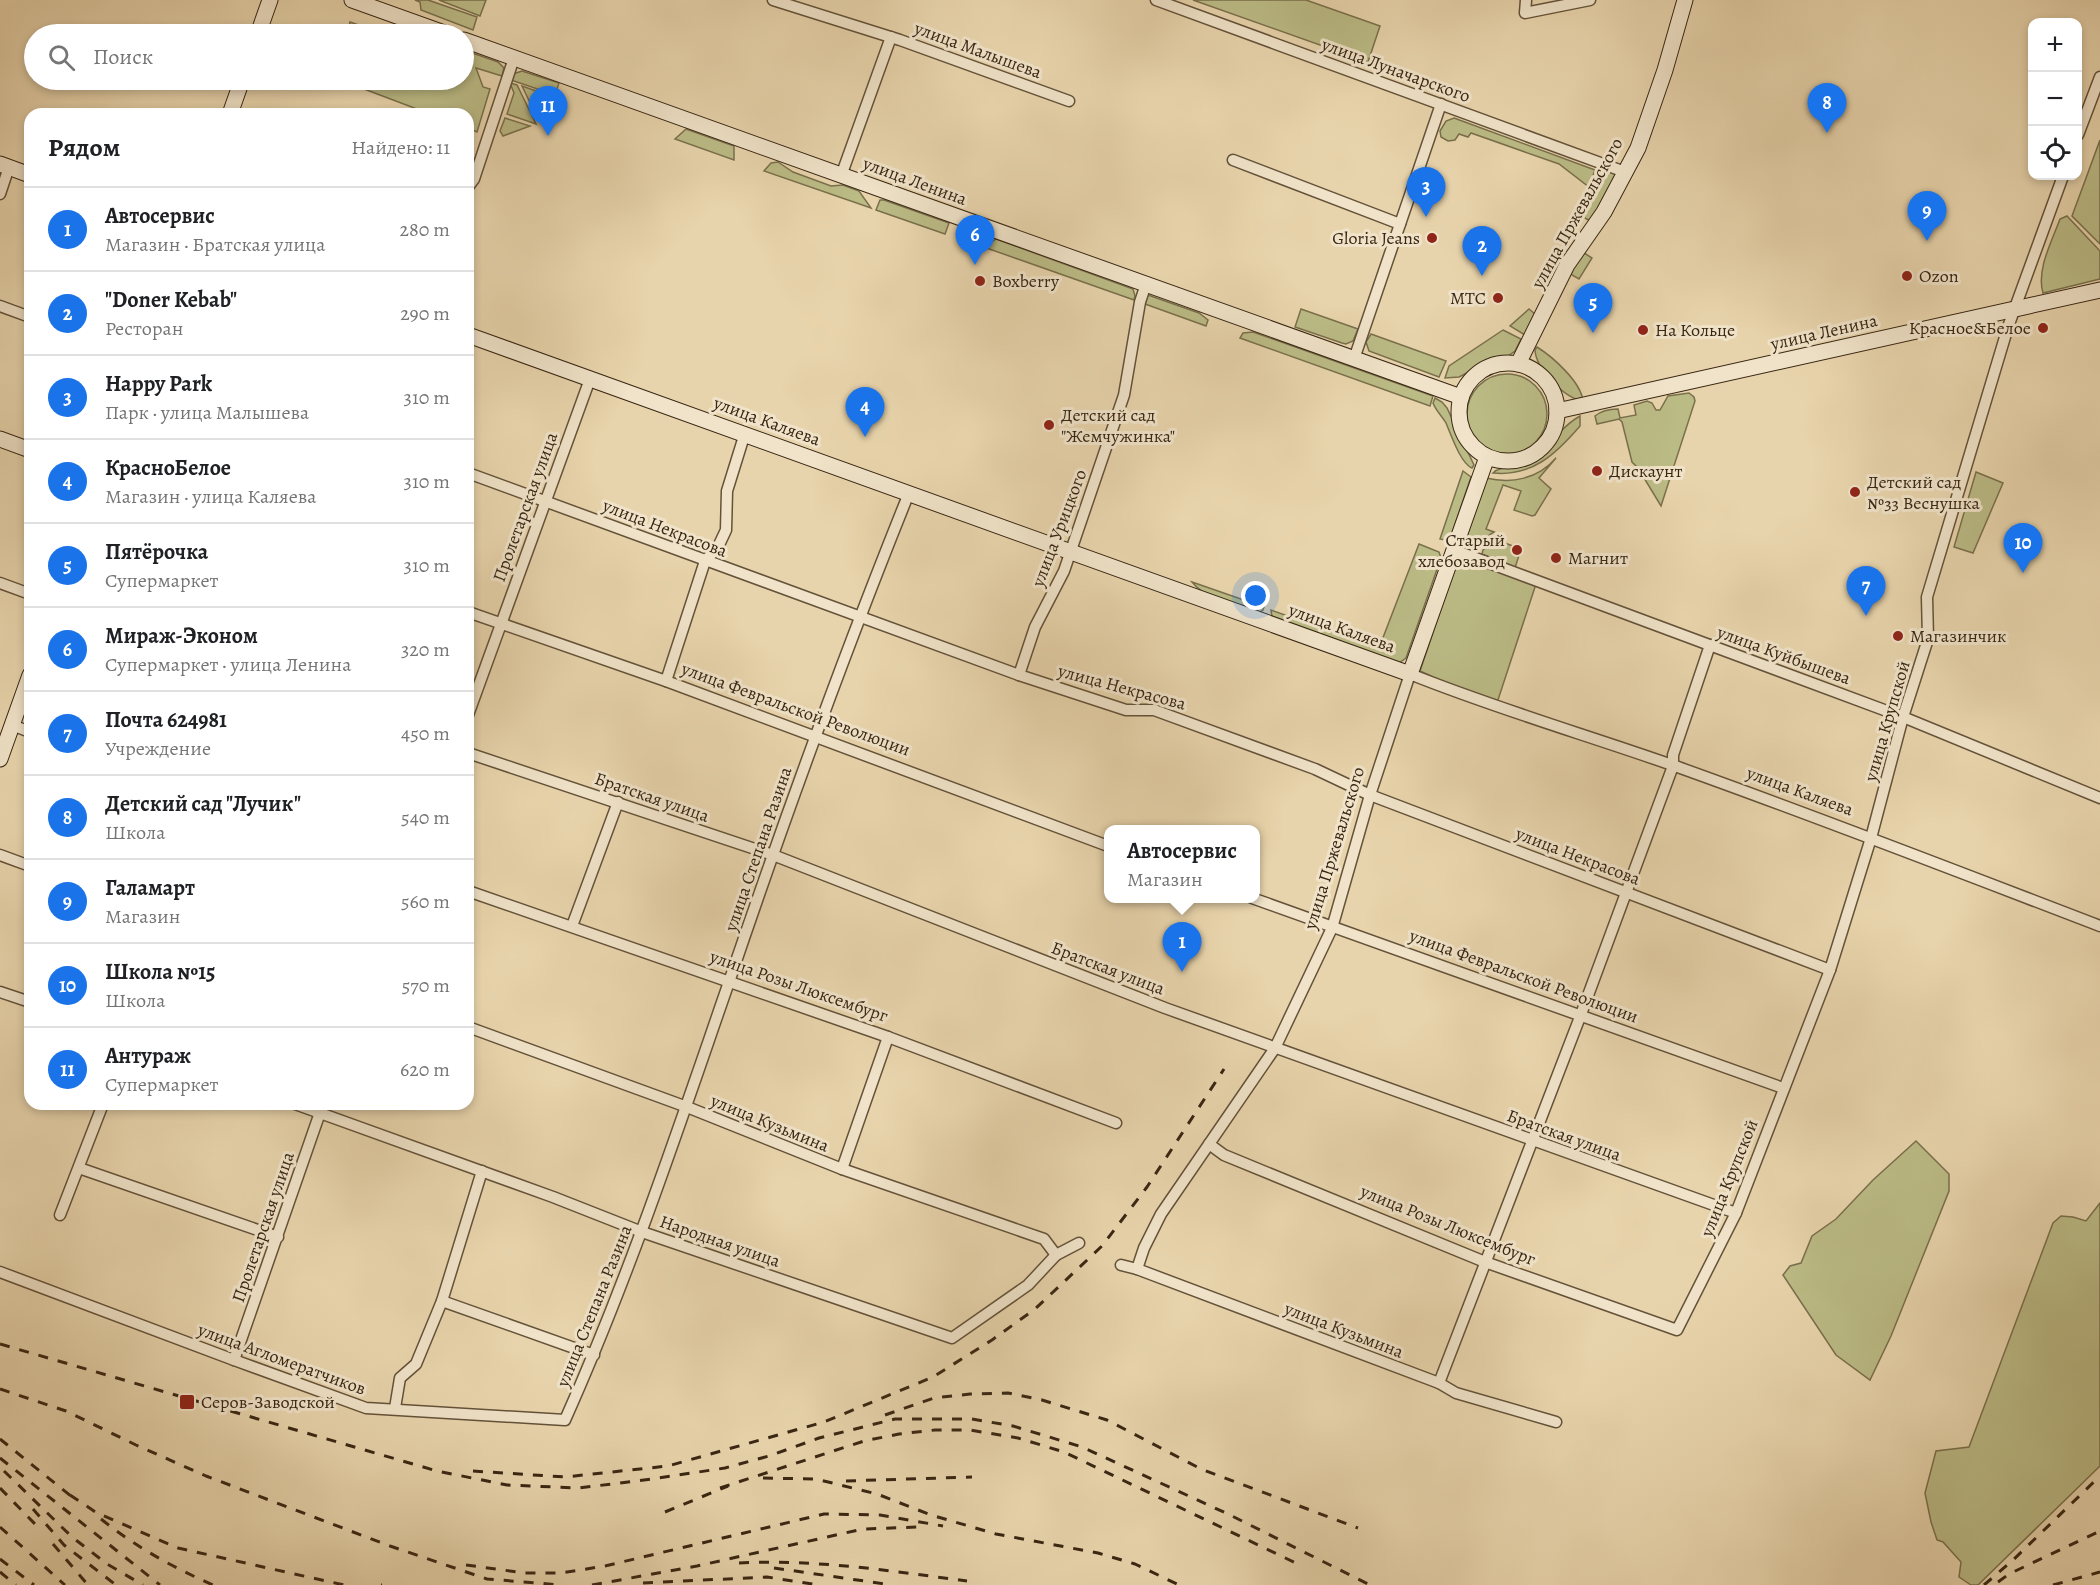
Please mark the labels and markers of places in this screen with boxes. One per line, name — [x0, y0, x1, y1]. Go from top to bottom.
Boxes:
pin: 8 — [1808, 84, 1846, 133]
pin: 11 — [528, 86, 568, 136]
pin: 3 — [1406, 168, 1446, 217]
pin: 9 — [1908, 192, 1946, 241]
pin: 6 — [956, 216, 994, 265]
place label: Gloria Jeans — [1332, 226, 1420, 250]
pin: 2 — [1462, 226, 1502, 276]
marker: Gloria Jeans — [1425, 231, 1439, 245]
place label: Ozon — [1919, 264, 1959, 288]
place label: Boxberry — [992, 269, 1060, 293]
marker: Ozon — [1900, 269, 1914, 283]
marker: Boxberry — [973, 274, 987, 288]
pin: 5 — [1574, 284, 1612, 333]
place label: МТС — [1450, 286, 1486, 310]
marker: МТС — [1491, 291, 1505, 305]
place label: Красное&Белое — [1909, 316, 2031, 340]
place label: На Кольце — [1655, 318, 1735, 342]
marker: Красное&Белое — [2036, 321, 2050, 335]
marker: На Кольце — [1636, 323, 1650, 337]
pin: 4 — [846, 388, 884, 437]
place label: Детский сад "Жемчужинка" — [1061, 403, 1175, 448]
marker: Детский сад "Жемчужинка" — [1042, 418, 1056, 432]
place label: Дискаунт — [1609, 459, 1682, 483]
marker: Дискаунт — [1590, 464, 1604, 478]
place label: Детский сад №33 Веснушка — [1867, 470, 1981, 515]
marker: Детский сад №33 Веснушка — [1848, 485, 1862, 499]
pin: 10 — [2004, 524, 2042, 573]
place label: Старый хлебозавод — [1418, 528, 1505, 573]
marker: Старый хлебозавод — [1510, 543, 1524, 557]
place label: Магнит — [1568, 546, 1628, 570]
marker: Магнит — [1549, 551, 1563, 565]
pin: 7 — [1846, 566, 1886, 616]
place label: Магазинчик — [1910, 624, 2006, 648]
marker: Магазинчик — [1891, 629, 1905, 643]
pin: 1 — [1162, 922, 1202, 972]
place label: Серов-Заводской — [201, 1390, 335, 1414]
marker: Серов-Заводской — [178, 1393, 196, 1411]

